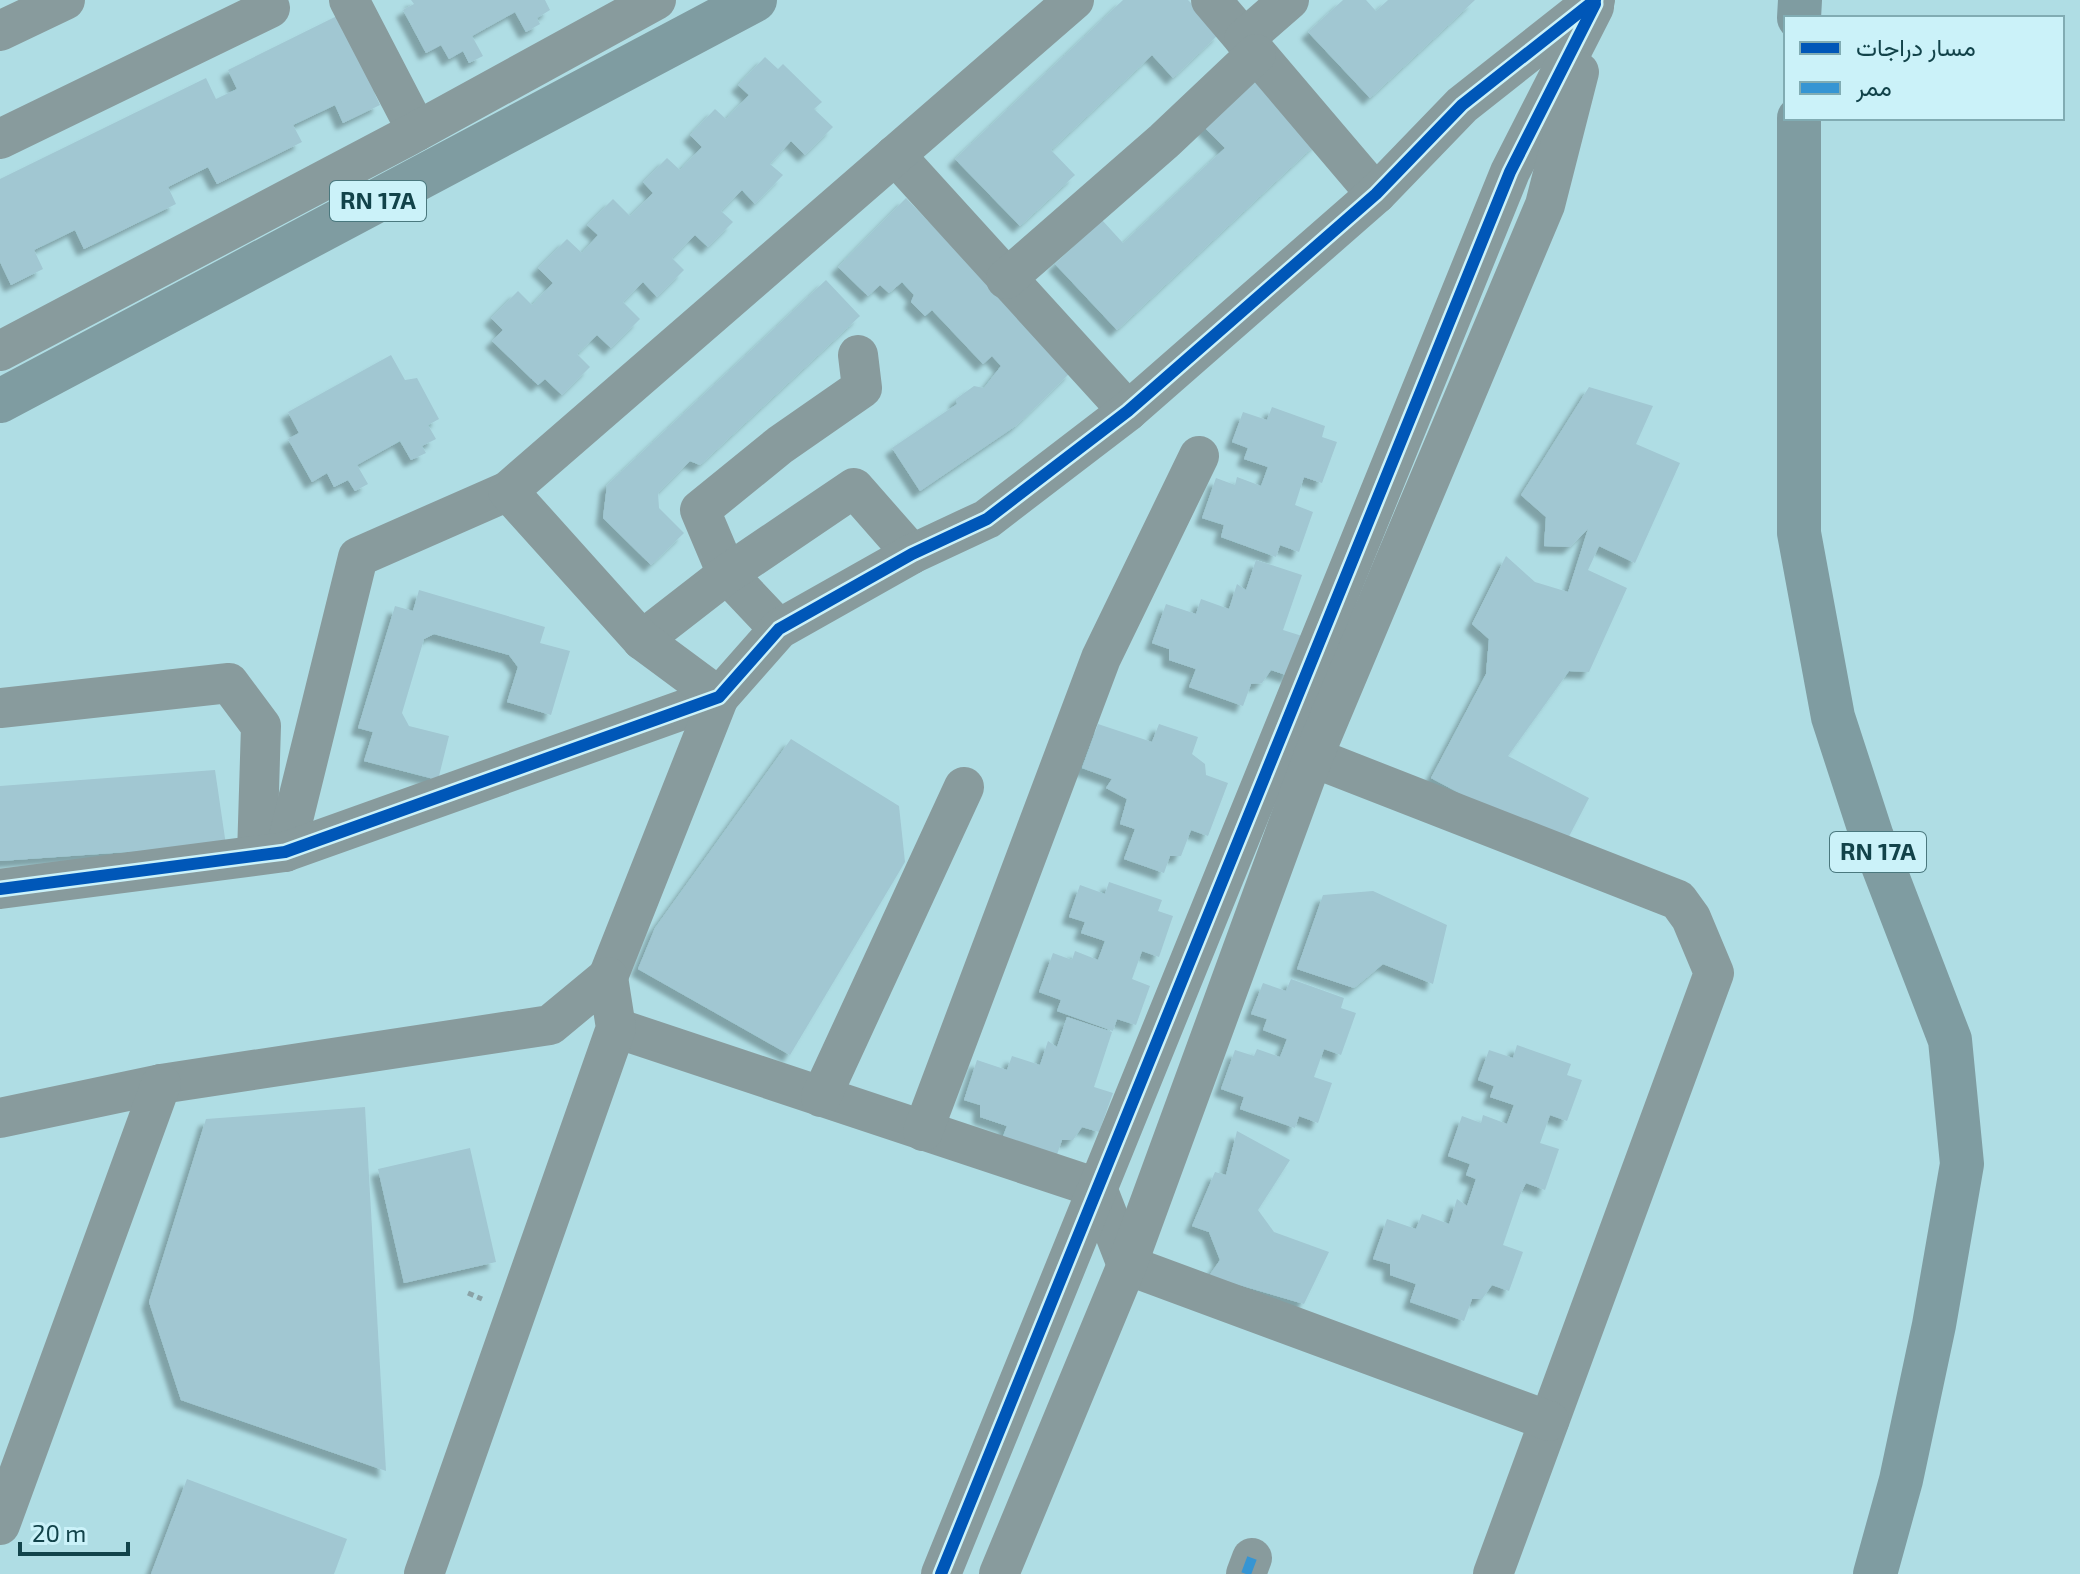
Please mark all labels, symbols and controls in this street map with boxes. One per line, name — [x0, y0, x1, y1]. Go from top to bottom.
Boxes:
legend — [1784, 16, 2064, 120]
text: مسار دراجات — [1856, 32, 1976, 63]
text: ممر — [1855, 72, 1892, 103]
road number: RN 17A — [330, 181, 426, 221]
road number: RN 17A — [1830, 832, 1926, 872]
scale bar — [20, 1506, 128, 1556]
text: 20 m — [32, 1518, 86, 1547]

